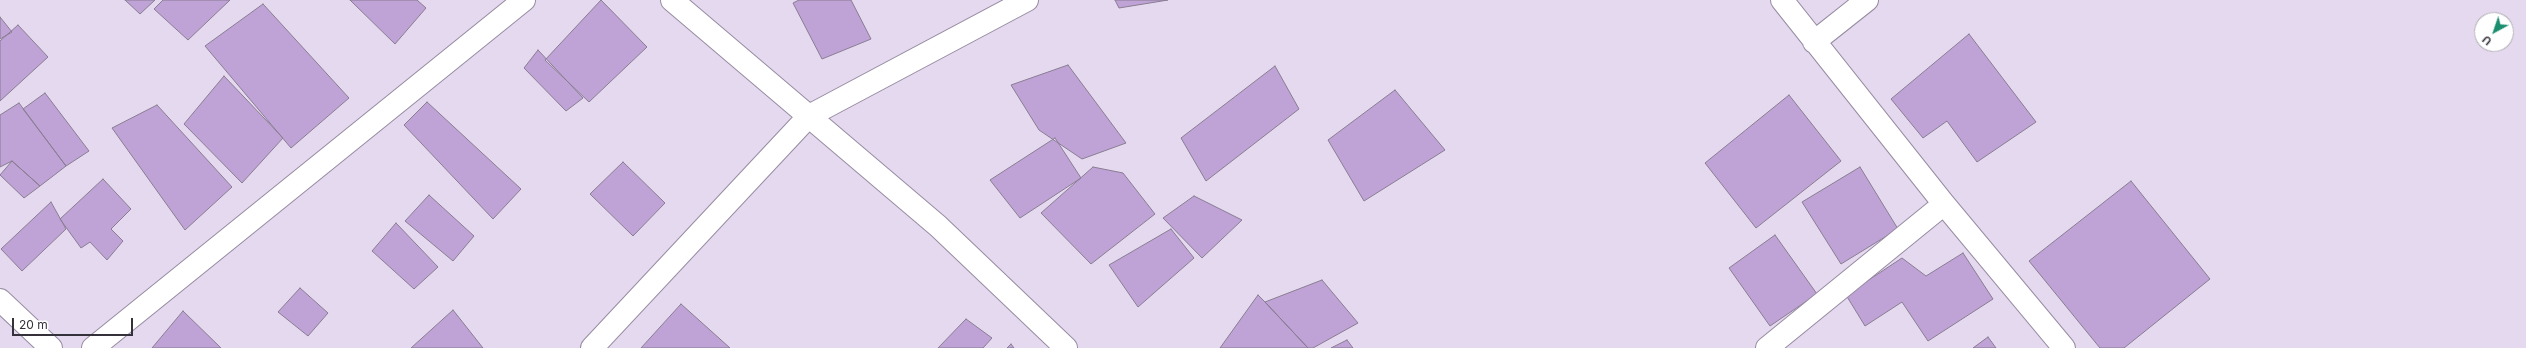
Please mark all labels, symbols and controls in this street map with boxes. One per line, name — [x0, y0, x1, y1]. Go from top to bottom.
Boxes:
north arrow — [2474, 12, 2514, 52]
text: U — [2479, 32, 2495, 48]
scale bar — [14, 310, 135, 336]
text: 20 m — [19, 317, 48, 332]

